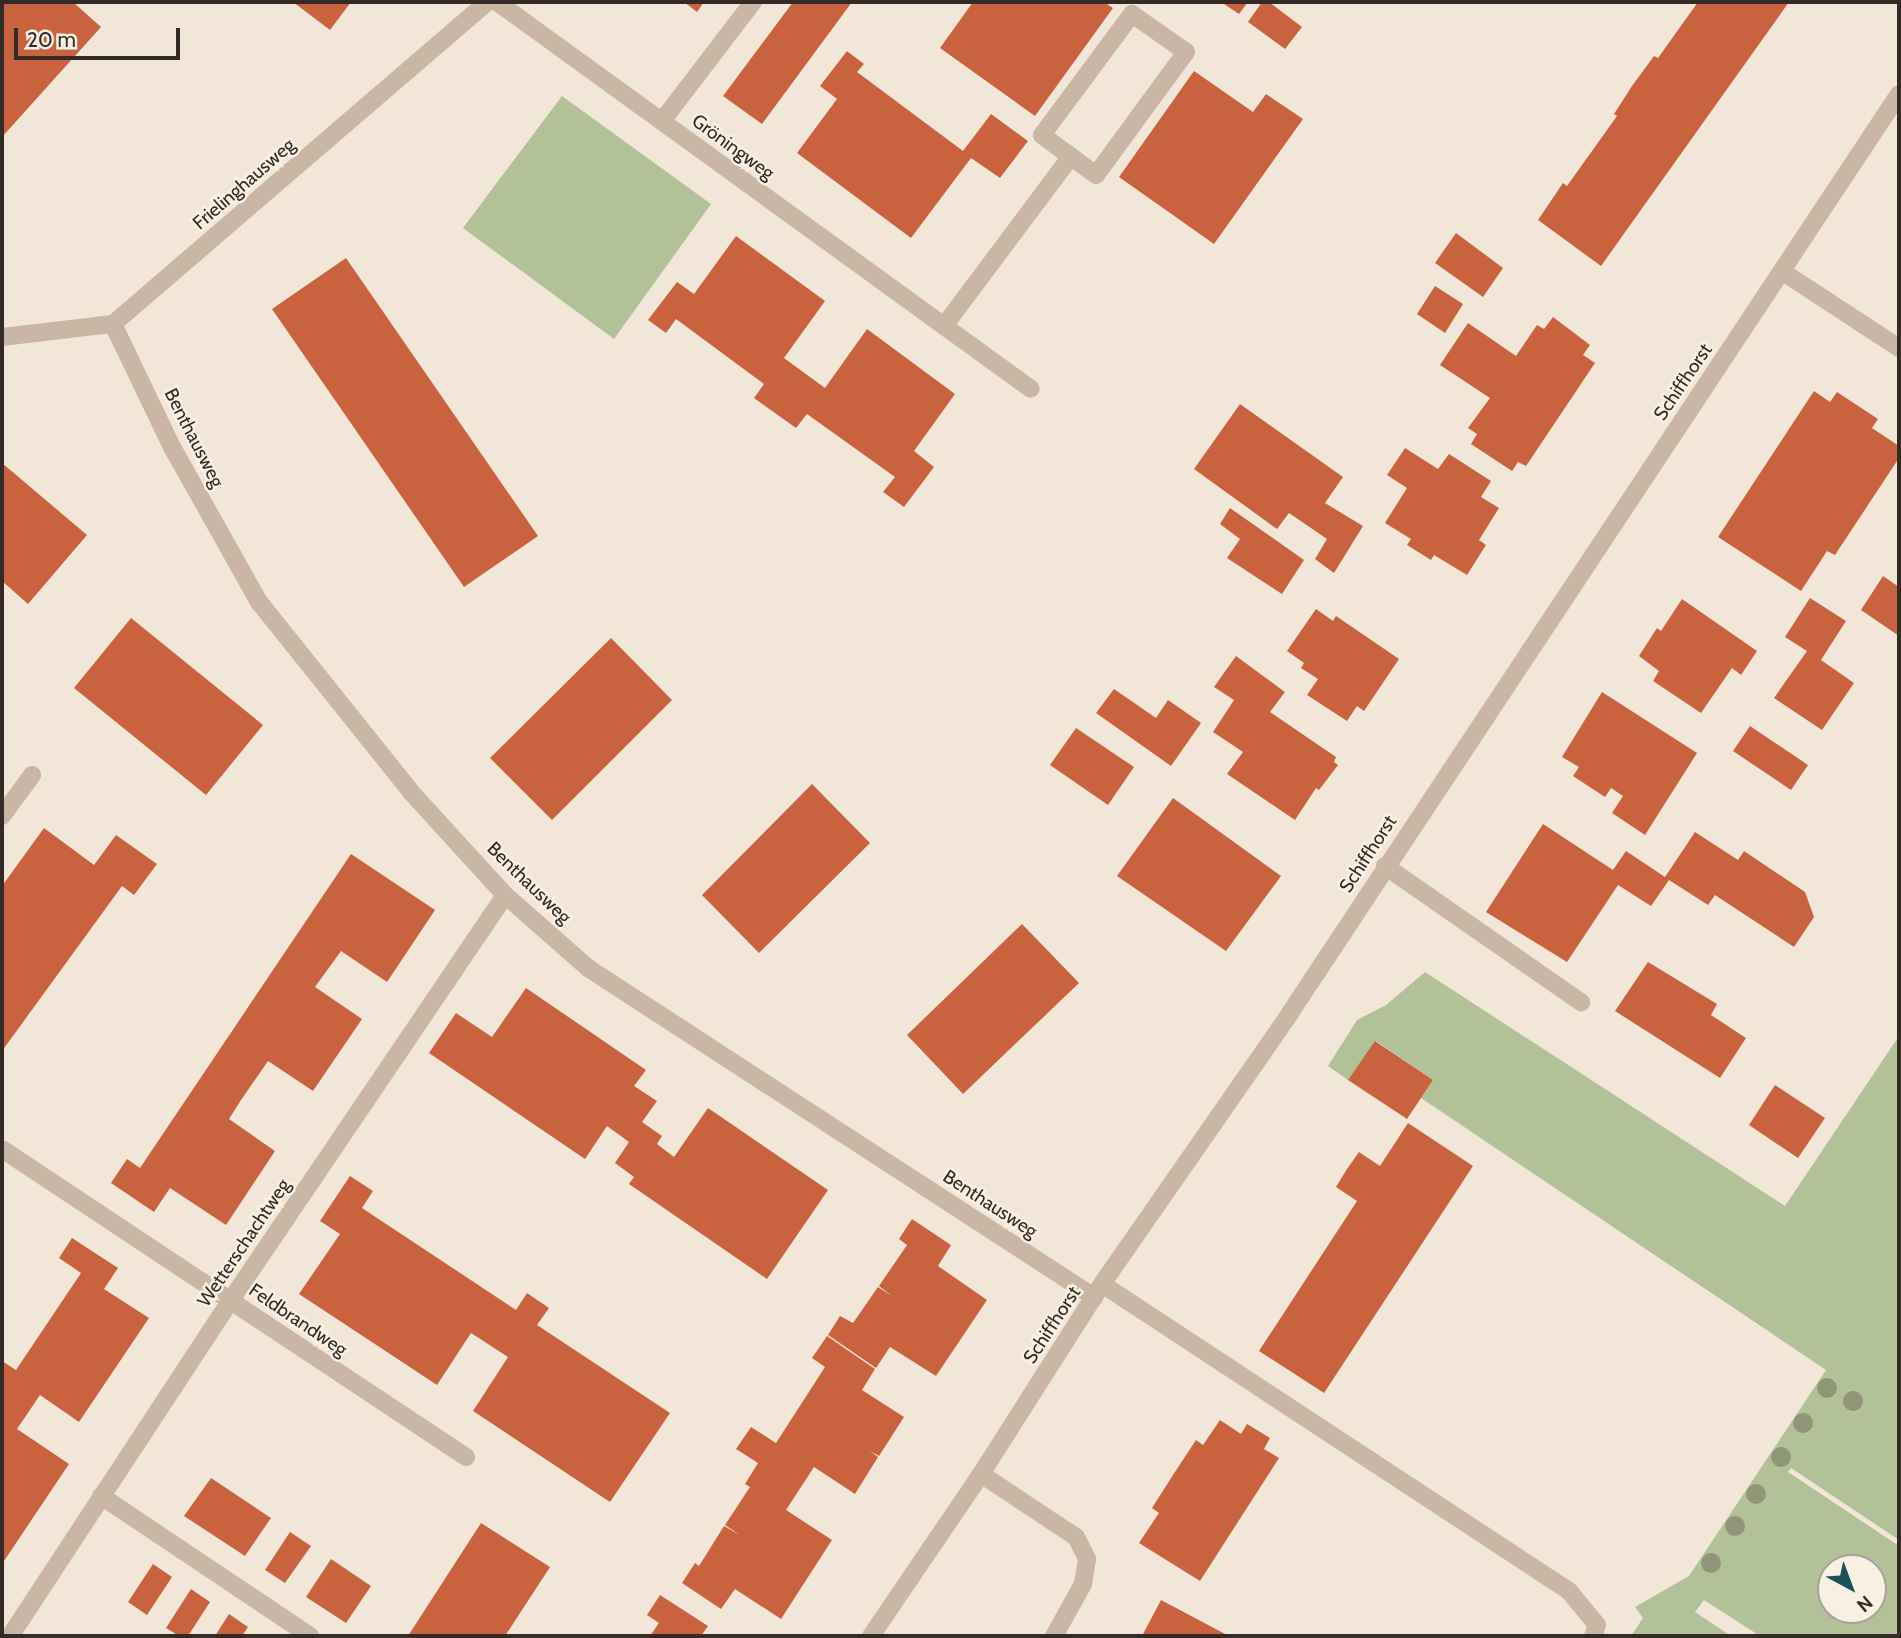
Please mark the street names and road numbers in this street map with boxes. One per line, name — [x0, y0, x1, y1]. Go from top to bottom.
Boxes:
street label: Gröningweg — [687, 109, 779, 185]
street label: Frielinghausweg — [188, 134, 300, 234]
street label: Schiffhorst — [1649, 339, 1717, 425]
street label: Benthausweg — [159, 385, 229, 491]
street label: Schiffhorst — [1335, 811, 1401, 897]
street label: Benthausweg — [482, 837, 576, 929]
street label: Benthausweg — [938, 1165, 1042, 1243]
street label: Wetterschachtweg — [193, 1175, 295, 1311]
street label: Feldbrandweg — [245, 1279, 351, 1361]
street label: Schiffhorst — [1019, 1282, 1085, 1368]

